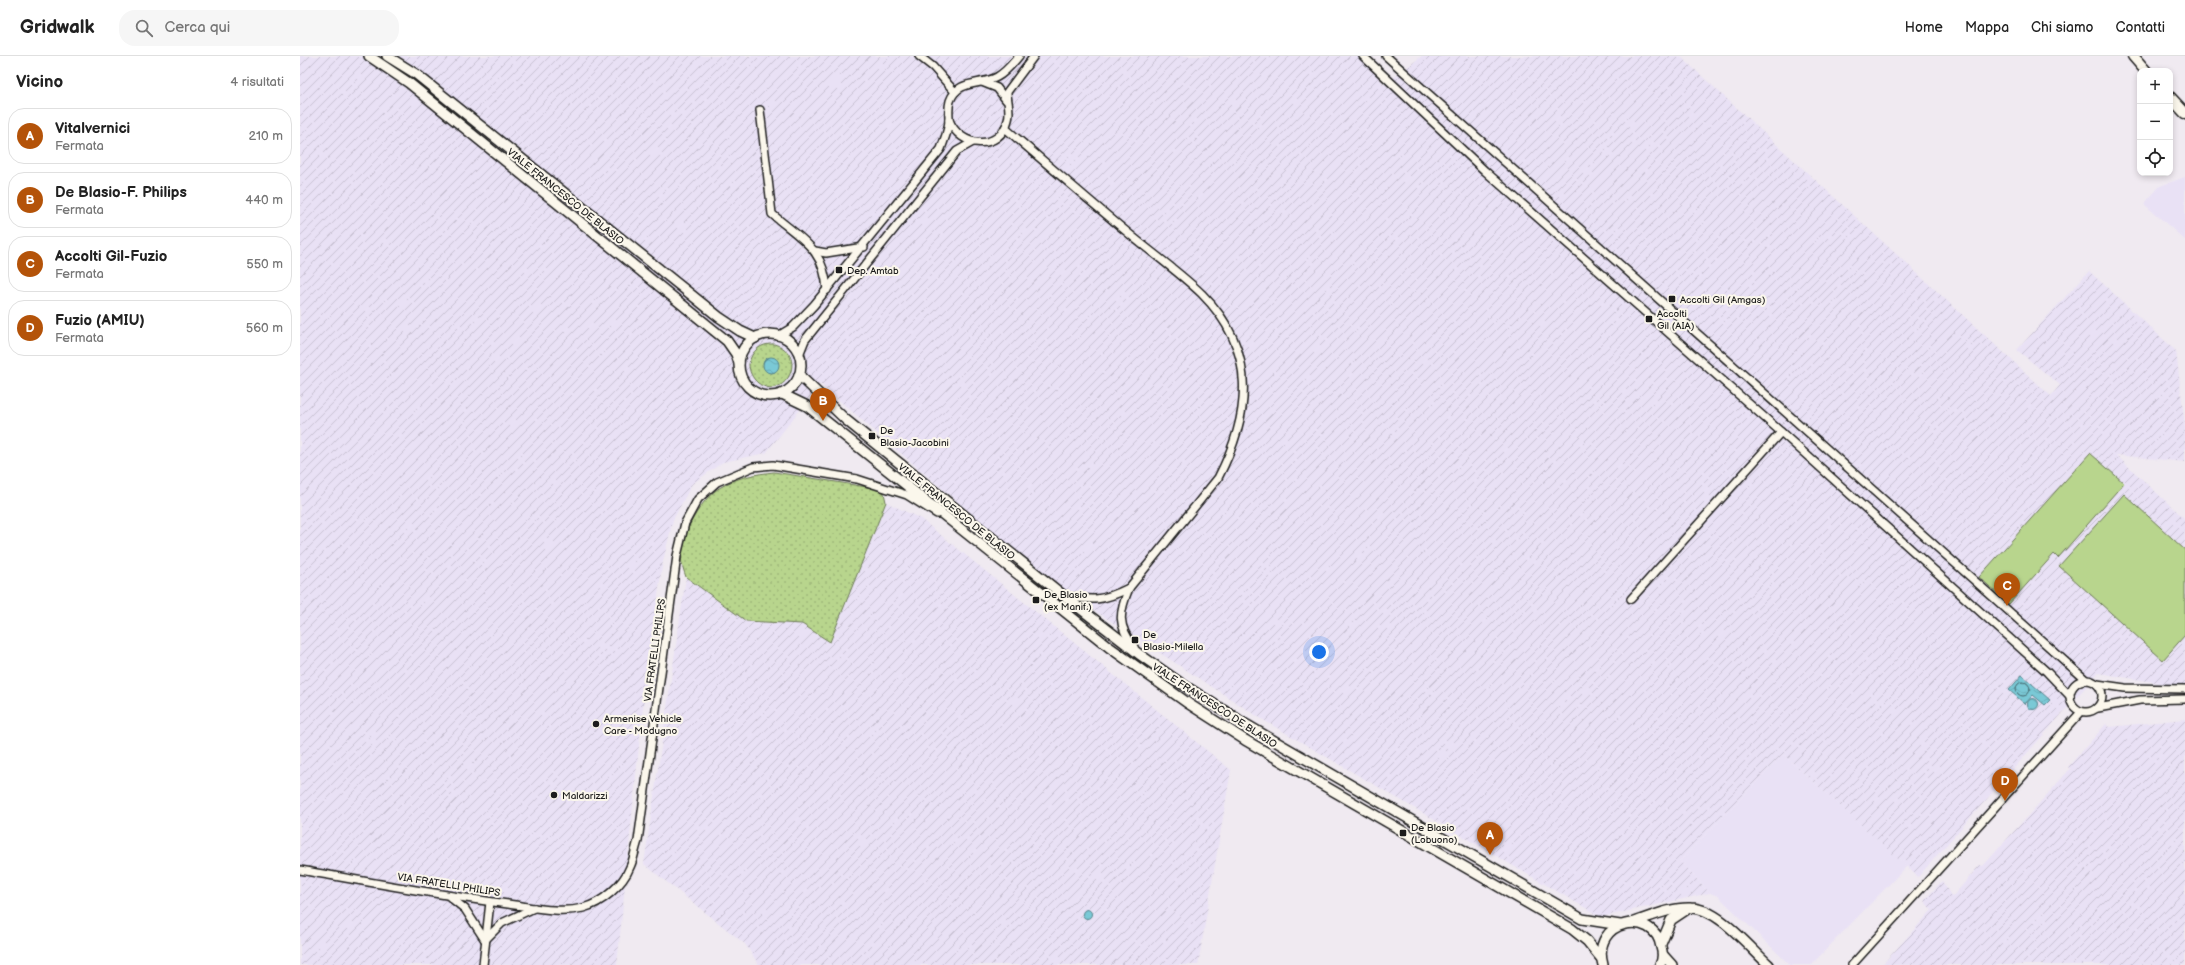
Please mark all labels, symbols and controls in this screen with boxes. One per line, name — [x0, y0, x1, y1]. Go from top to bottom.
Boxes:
search box — [119, 10, 399, 46]
text: Gridwalk — [20, 16, 95, 39]
icon: search — [133, 17, 155, 39]
text: Cerca qui — [165, 18, 230, 37]
text: Home — [1905, 19, 1943, 36]
text: Mappa — [1965, 19, 2009, 36]
text: Chi siamo — [2031, 19, 2094, 36]
text: Contatti — [2116, 19, 2165, 36]
map controls — [2137, 68, 2173, 176]
button: + — [2137, 68, 2173, 104]
text: Vicino — [16, 72, 63, 92]
text: 4 risultati — [230, 74, 284, 90]
button: − — [2137, 104, 2173, 140]
text: Vitalvernici — [55, 119, 130, 138]
text: A — [26, 128, 34, 144]
text: 210 m — [249, 128, 283, 144]
text: Fermata — [55, 138, 104, 154]
button: locate — [2137, 140, 2173, 176]
street label: VIALE FRANCESCO DE BLASIO — [505, 146, 626, 248]
text: De Blasio-F. Philips — [55, 183, 187, 202]
text: B — [25, 192, 35, 208]
text: 440 m — [245, 192, 283, 208]
text: Fermata — [55, 202, 104, 218]
text: Accolti Gil-Fuzio — [55, 247, 167, 266]
text: C — [25, 256, 35, 272]
text: 550 m — [246, 256, 283, 272]
marker: Dep. Amtab — [834, 265, 844, 275]
place label: Dep. Amtab — [847, 265, 899, 277]
text: Fermata — [55, 266, 104, 282]
marker: Accolti Gil (Amgas) — [1667, 294, 1677, 304]
place label: Accolti Gil (Amgas) — [1680, 294, 1766, 306]
place label: Accolti Gil (AIA) — [1657, 308, 1695, 332]
text: Fuzio (AMIU) — [55, 311, 145, 330]
marker: Accolti Gil (AIA) — [1644, 314, 1654, 324]
text: D — [25, 320, 35, 336]
text: 560 m — [246, 320, 283, 336]
text: Fermata — [55, 330, 104, 346]
pin: B — [810, 388, 836, 421]
place label: De Blasio-Jacobini — [880, 425, 949, 449]
marker: De Blasio-Jacobini — [867, 431, 877, 441]
street label: VIALE FRANCESCO DE BLASIO — [896, 461, 1017, 563]
pin: C — [1994, 573, 2020, 606]
place label: De Blasio (ex Manif.) — [1044, 589, 1092, 613]
marker: De Blasio (ex Manif.) — [1031, 595, 1041, 605]
street label: VIA FRATELLI PHILIPS — [642, 598, 668, 702]
place label: De Blasio-Milella — [1143, 629, 1204, 653]
marker: De Blasio-Milella — [1130, 635, 1140, 645]
your location — [1309, 642, 1329, 662]
street label: VIALE FRANCESCO DE BLASIO — [1150, 661, 1279, 751]
place label: Armenise Vehicle Care - Modugno — [604, 713, 682, 737]
marker: Armenise Vehicle Care - Modugno — [591, 719, 601, 729]
pin: D — [1992, 768, 2018, 801]
marker: Maldarizzi — [549, 790, 559, 800]
place label: Maldarizzi — [562, 790, 608, 802]
place label: De Blasio (Lobuono) — [1411, 822, 1458, 846]
pin: A — [1477, 822, 1503, 855]
marker: De Blasio (Lobuono) — [1398, 828, 1408, 838]
street label: VIA FRATELLI PHILIPS — [397, 871, 501, 899]

